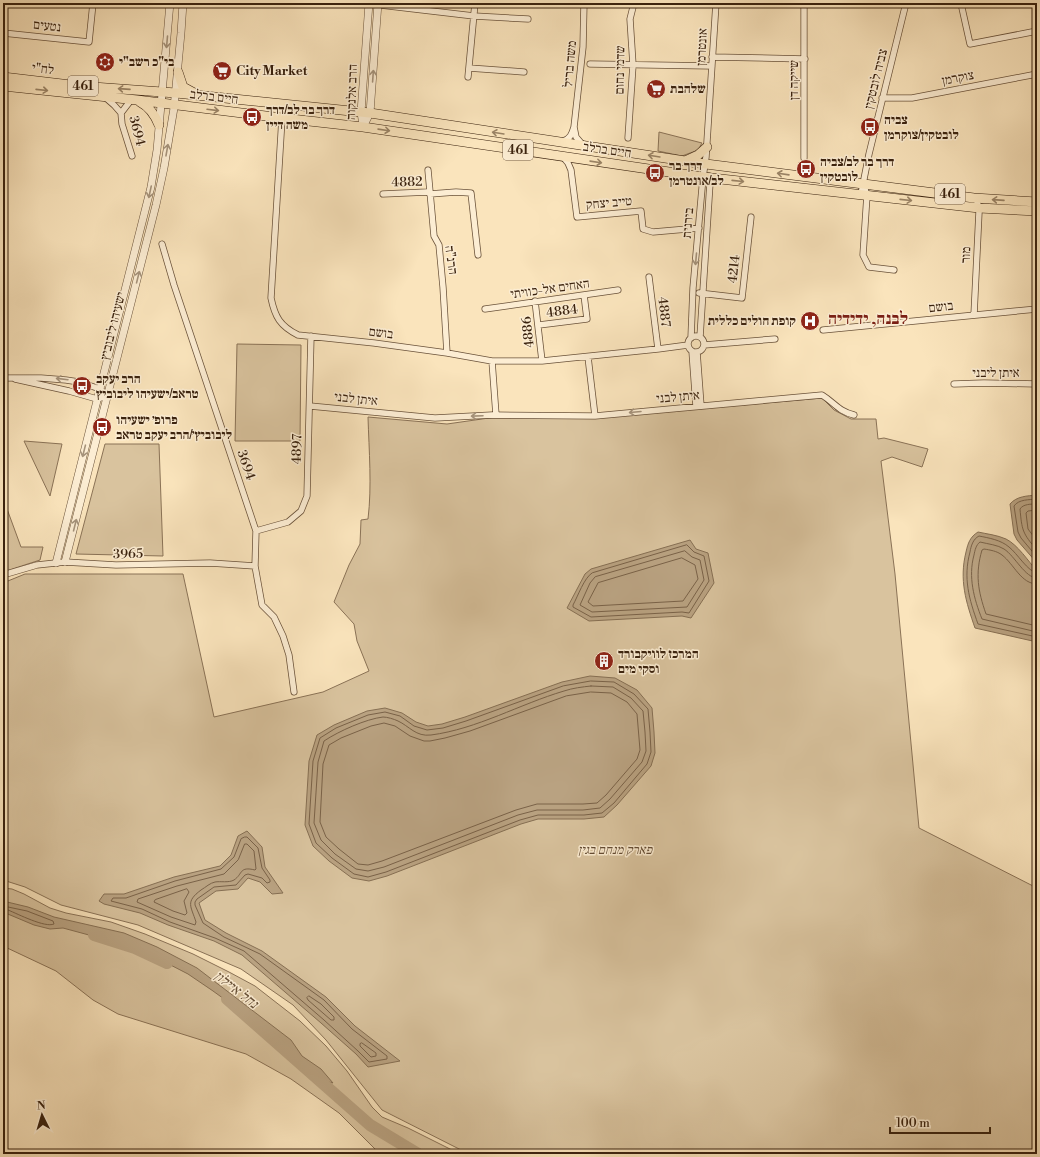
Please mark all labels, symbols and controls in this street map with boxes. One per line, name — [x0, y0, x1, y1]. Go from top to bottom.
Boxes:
street label: נטעים — [32, 17, 62, 35]
street label: אונטרמן — [693, 28, 711, 66]
one-way arrow — [163, 35, 171, 48]
street label: משה בריל — [560, 40, 580, 88]
street label: שדמי נחום — [612, 45, 628, 95]
street label: צביה לובטקין — [861, 47, 891, 111]
synagogue icon: בי"כ רשב"י — [94, 51, 116, 73]
place label: בי"כ רשב"י — [119, 54, 174, 70]
street label: לח"י — [31, 60, 55, 78]
supermarket icon: City Market — [211, 60, 233, 82]
street label: שייקה דן — [786, 60, 802, 100]
place label: City Market — [236, 63, 308, 79]
street label: הרב אלנקוה — [343, 64, 361, 120]
street label: צוקרמן — [941, 67, 975, 89]
one-way arrow — [369, 70, 376, 83]
road number: 461 — [68, 76, 98, 96]
supermarket icon: שלהבת — [645, 78, 667, 100]
place label: שלהבת — [670, 81, 706, 97]
one-way arrow — [118, 85, 131, 92]
one-way arrow — [35, 86, 48, 94]
street label: חיים ברלב — [189, 86, 239, 108]
place label: דרך בר לב/דרך משה דיין — [266, 102, 335, 133]
one-way arrow — [206, 106, 219, 114]
bus stop icon: דרך בר לב/דרך משה דיין — [241, 106, 263, 128]
place label: צביה לובטקין/צוקרמן — [884, 112, 959, 143]
street label: 3694 — [125, 114, 149, 148]
bus stop icon: צביה לובטקין/צוקרמן — [859, 116, 881, 138]
one-way arrow — [377, 126, 390, 134]
one-way arrow — [492, 129, 505, 137]
street label: חיים ברלב — [582, 139, 632, 161]
road number: 461 — [503, 140, 533, 160]
one-way arrow — [163, 144, 171, 157]
one-way arrow — [648, 152, 661, 160]
place label: דרך בר לב/צביה לובטקין — [820, 154, 894, 185]
one-way arrow — [589, 158, 602, 166]
place label: דרך בר לב/אונטרמן — [669, 158, 724, 189]
bus stop icon: דרך בר לב/צביה לובטקין — [795, 158, 817, 180]
bus stop icon: דרך בר לב/אונטרמן — [644, 162, 666, 184]
one-way arrow — [777, 170, 790, 178]
street label: 4882 — [391, 174, 423, 190]
one-way arrow — [731, 177, 744, 185]
road number: 461 — [935, 184, 965, 204]
one-way arrow — [145, 185, 153, 198]
street label: טייב יצחק — [585, 193, 633, 213]
one-way arrow — [899, 196, 912, 203]
one-way arrow — [992, 196, 1005, 203]
street label: בירנית — [679, 207, 697, 239]
street label: הרנ"ה — [441, 244, 461, 276]
street label: מור — [958, 246, 974, 264]
one-way arrow — [692, 252, 699, 265]
street label: 4214 — [725, 254, 743, 284]
one-way arrow — [134, 271, 142, 284]
street label: האחים אל-כוויתי — [509, 275, 591, 302]
street label: ישעיהו ליבוביץ — [97, 290, 129, 362]
street label: 4887 — [654, 296, 674, 328]
street label: בושם — [928, 298, 954, 316]
street label: 4884 — [545, 301, 579, 321]
district label: לבנה, ידידיה — [828, 308, 908, 330]
hospital icon: קופת חולים כללית — [799, 310, 821, 332]
place label: קופת חולים כללית — [708, 313, 796, 329]
street label: 4886 — [518, 315, 538, 349]
street label: בושם — [368, 324, 394, 342]
street label: איתן ליבני — [972, 365, 1020, 381]
place label: הרב יעקב טראב/ישעיהו ליבוביץ — [96, 371, 199, 402]
one-way arrow — [56, 375, 69, 383]
bus stop icon: הרב יעקב טראב/ישעיהו ליבוביץ — [71, 375, 93, 397]
street label: איתן לבני — [655, 387, 701, 407]
street label: איתן לבני — [333, 389, 379, 409]
one-way arrow — [629, 409, 642, 416]
place label: פרופ׳ ישעיהו ליבוביץ׳/הרב יעקב טראב — [116, 412, 233, 443]
one-way arrow — [471, 412, 484, 419]
bus stop icon: פרופ׳ ישעיהו ליבוביץ׳/הרב יעקב טראב — [91, 416, 113, 438]
street label: 4897 — [289, 433, 305, 464]
one-way arrow — [80, 444, 87, 457]
street label: 3694 — [233, 448, 259, 482]
one-way arrow — [72, 518, 79, 531]
street label: 3965 — [113, 546, 143, 562]
place label: המרכז לוויקבורד וסקי מים — [618, 646, 699, 677]
building icon: המרכז לוויקבורד וסקי מים — [593, 650, 615, 672]
park label: פארק מנחם בגין — [578, 842, 653, 858]
water label: נחל איילון — [210, 967, 263, 1014]
north arrow — [22, 1095, 62, 1135]
text: N — [36, 1099, 46, 1113]
scale bar — [890, 1109, 990, 1135]
text: 100 m — [896, 1116, 930, 1131]

